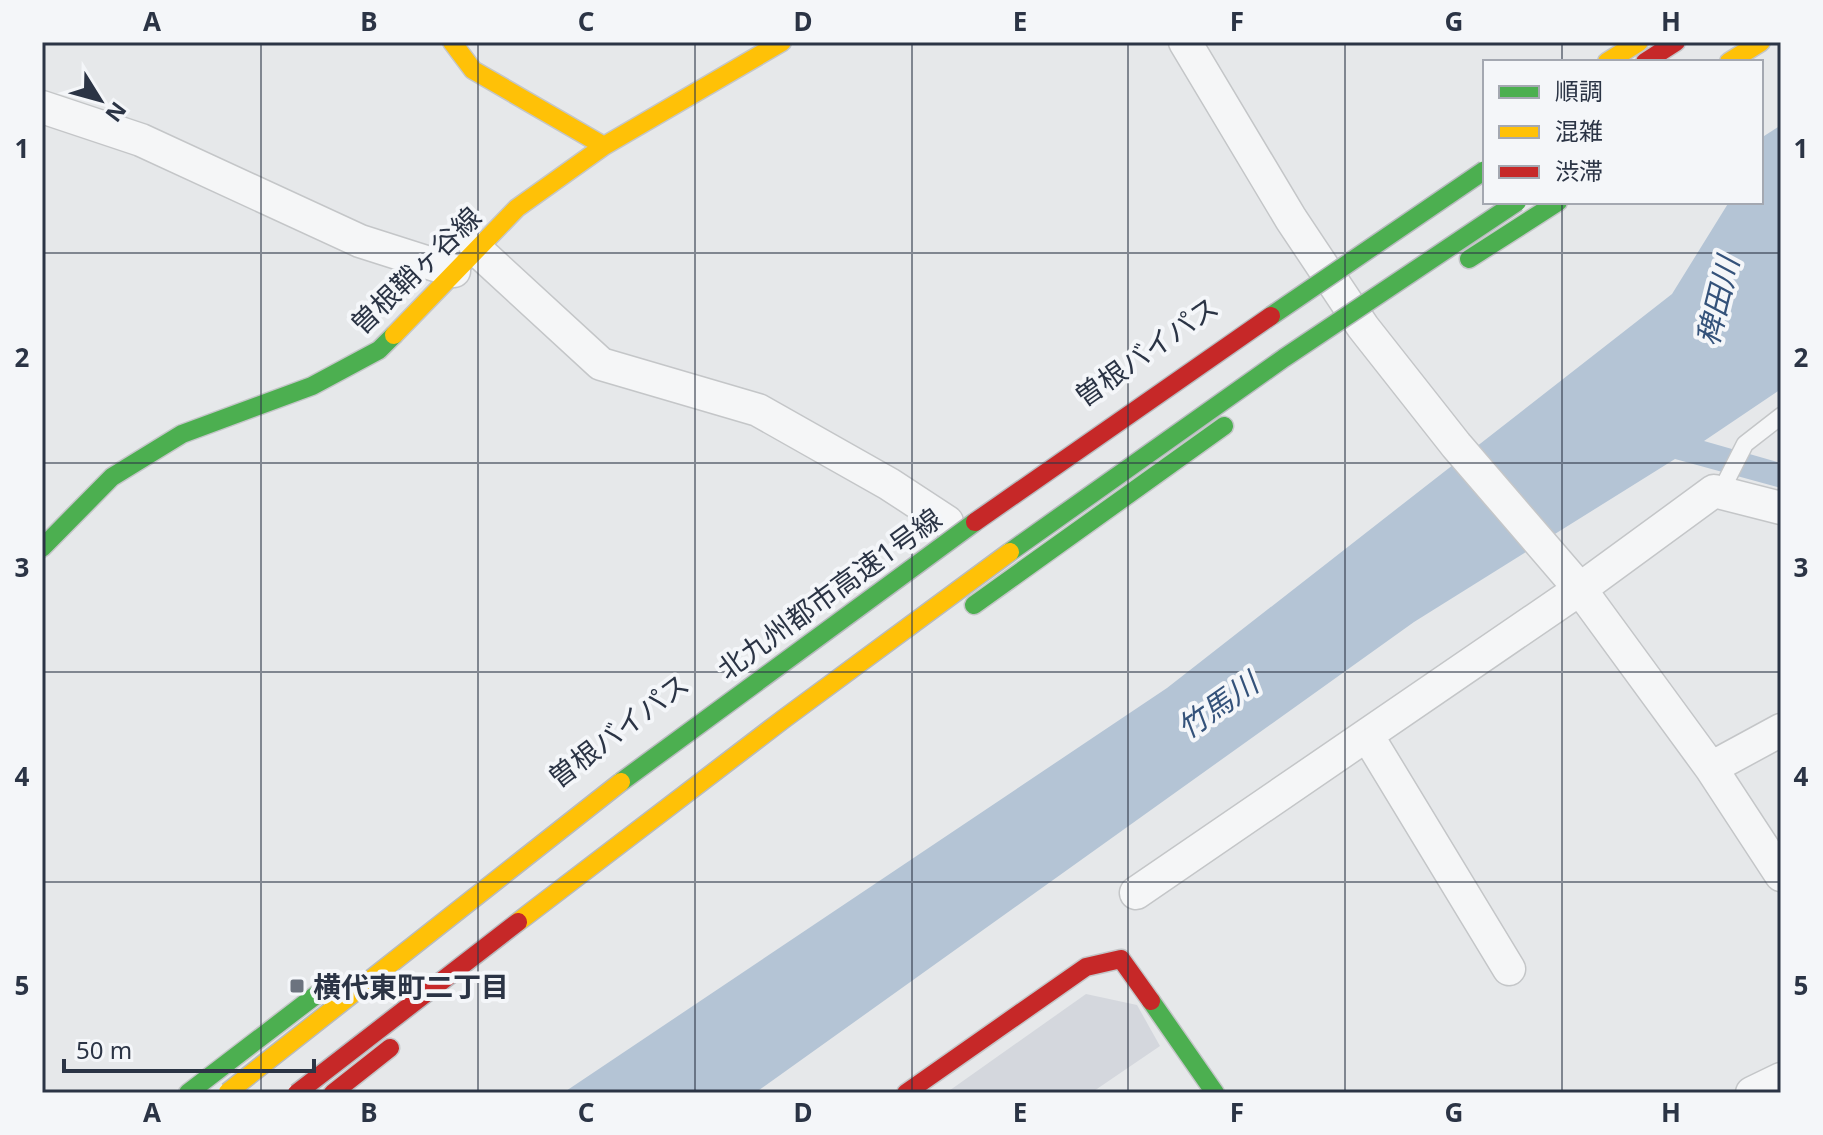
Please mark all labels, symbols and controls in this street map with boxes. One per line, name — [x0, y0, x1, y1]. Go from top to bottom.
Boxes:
text: A — [143, 3, 161, 39]
text: B — [360, 3, 378, 39]
text: C — [578, 3, 594, 39]
text: D — [793, 3, 813, 39]
text: E — [1013, 3, 1027, 39]
text: F — [1230, 3, 1244, 39]
text: G — [1445, 3, 1463, 39]
text: H — [1661, 3, 1681, 39]
north arrow — [60, 60, 140, 140]
legend — [1483, 60, 1763, 204]
text: 順調 — [1555, 74, 1603, 107]
text: N — [99, 96, 134, 129]
text: 混雑 — [1555, 114, 1603, 147]
text: 1 — [15, 130, 29, 166]
text: 1 — [1794, 130, 1808, 166]
text: 渋滞 — [1555, 154, 1603, 187]
street label: 曽根鞘ヶ谷線 — [341, 198, 489, 342]
water label: 稗田川 — [1686, 249, 1749, 350]
street label: 曽根バイパス — [1067, 287, 1225, 415]
text: 2 — [15, 339, 30, 375]
text: 2 — [1794, 339, 1809, 375]
street label: 北九州都市高速1号線 — [709, 499, 949, 687]
text: 3 — [15, 549, 29, 585]
text: 3 — [1794, 549, 1808, 585]
water label: 竹馬川 — [1168, 661, 1268, 748]
street label: 曽根バイパス — [540, 664, 696, 796]
text: 4 — [15, 758, 30, 794]
text: 4 — [1794, 758, 1809, 794]
text: 5 — [15, 967, 29, 1003]
place label: 横代東町二丁目 — [313, 967, 509, 1005]
text: 5 — [1794, 967, 1808, 1003]
marker: 横代東町二丁目 — [288, 977, 306, 995]
scale bar — [64, 1023, 314, 1073]
text: 50 m — [76, 1033, 132, 1066]
text: A — [143, 1094, 161, 1130]
text: B — [360, 1094, 378, 1130]
text: C — [578, 1094, 594, 1130]
text: D — [793, 1094, 813, 1130]
text: E — [1013, 1094, 1027, 1130]
text: F — [1230, 1094, 1244, 1130]
text: G — [1445, 1094, 1463, 1130]
text: H — [1661, 1094, 1681, 1130]

